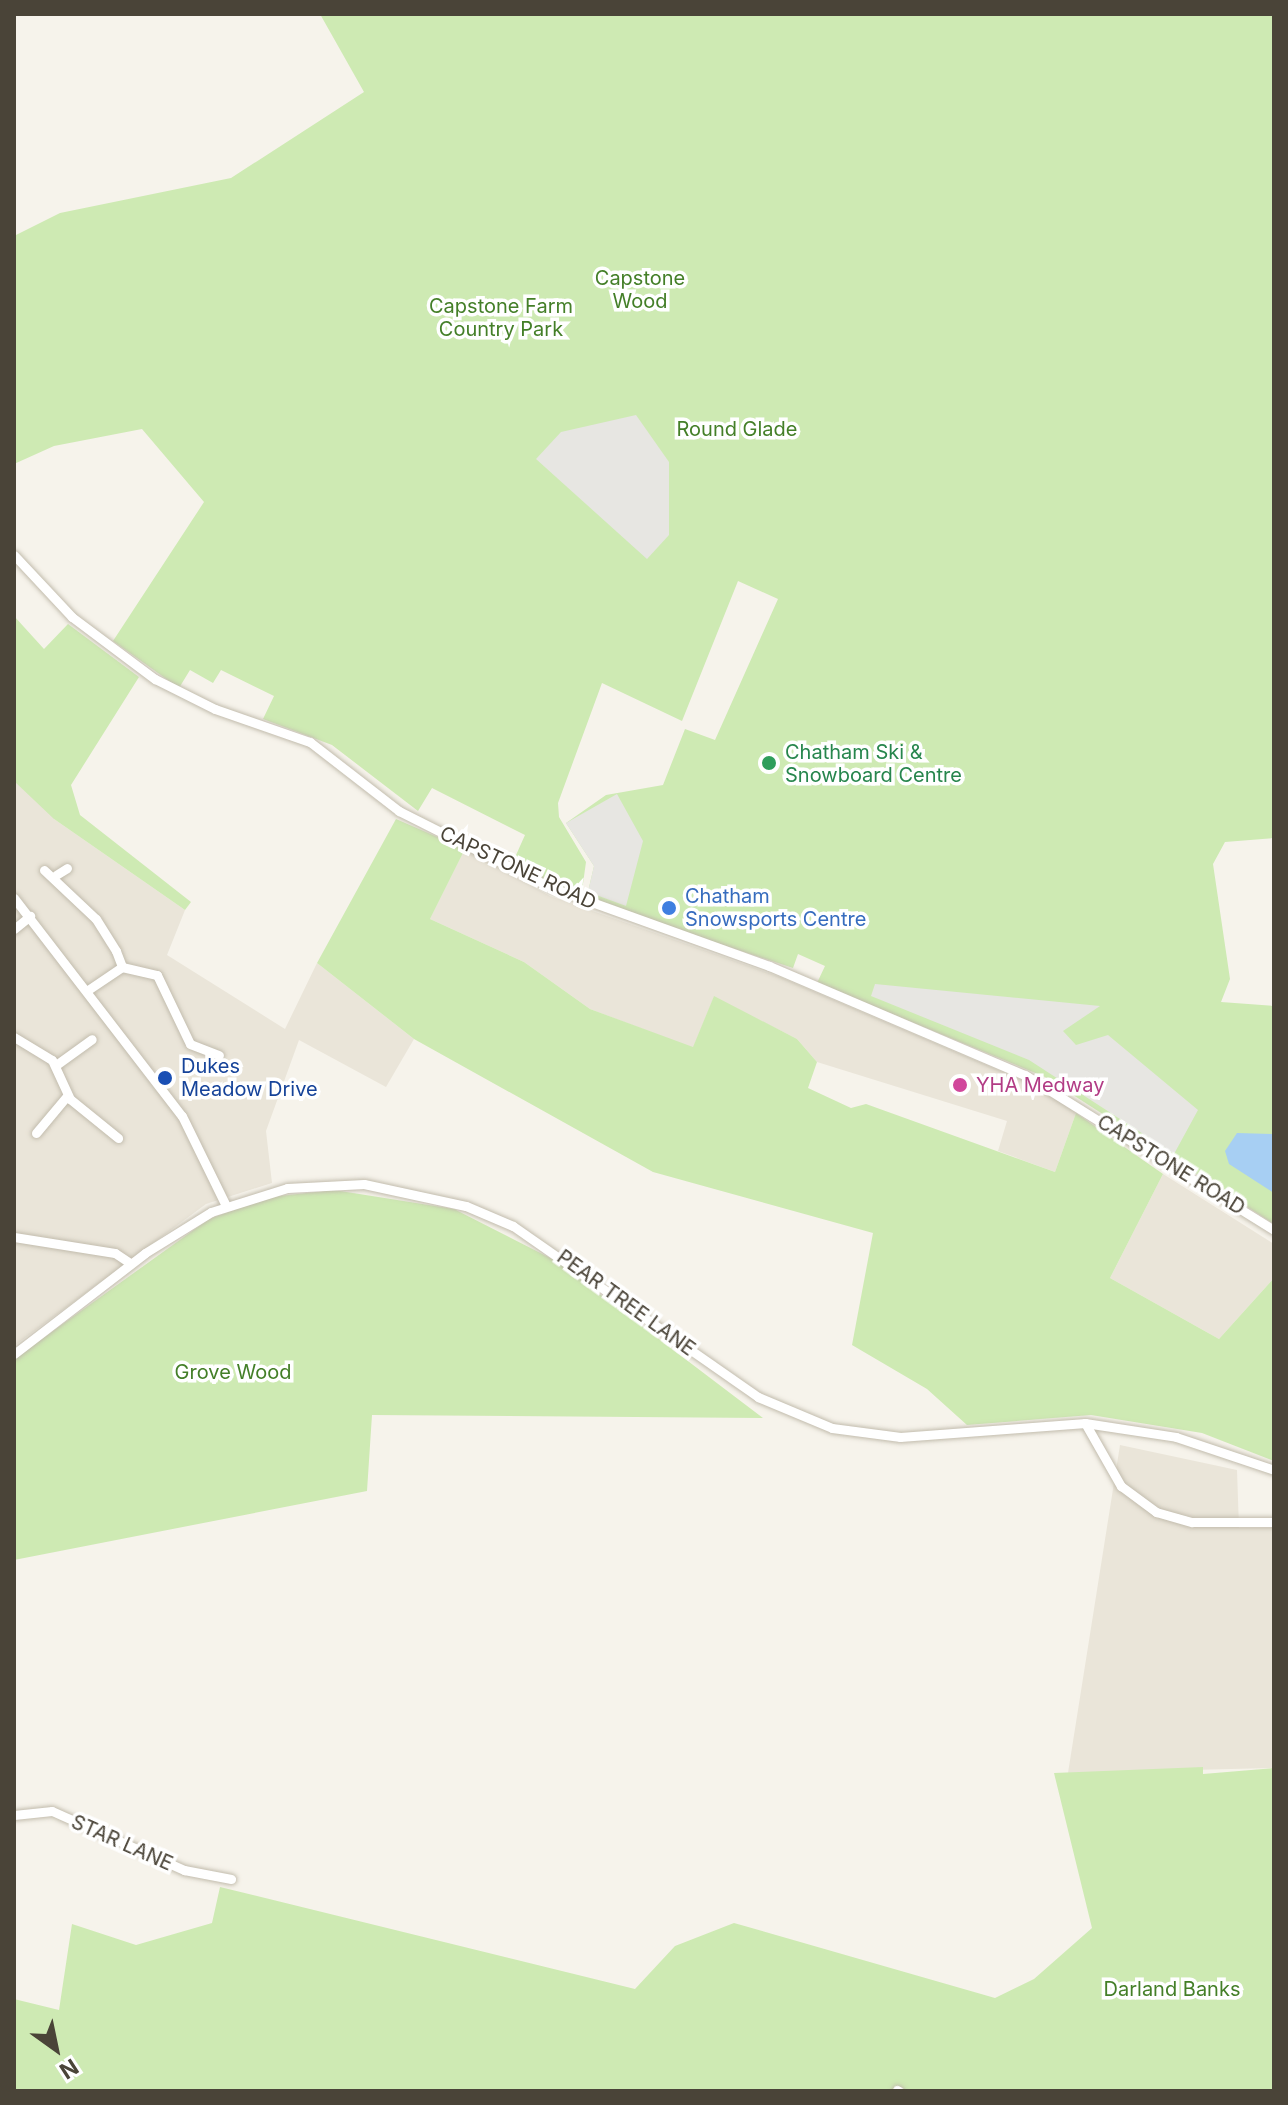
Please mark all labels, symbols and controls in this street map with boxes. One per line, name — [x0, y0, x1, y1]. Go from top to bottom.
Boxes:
park label: Capstone Wood — [595, 266, 685, 313]
park label: Capstone Farm Country Park — [429, 294, 573, 341]
park label: Round Glade — [677, 417, 797, 441]
place label: Chatham Ski & Snowboard Centre — [785, 740, 962, 787]
marker: Chatham Ski & Snowboard Centre — [760, 754, 778, 772]
street label: CAPSTONE ROAD — [436, 821, 600, 915]
place label: Chatham Snowsports Centre — [685, 884, 866, 931]
marker: Chatham Snowsports Centre — [660, 899, 678, 917]
place label: Dukes Meadow Drive — [181, 1054, 318, 1101]
marker: Dukes Meadow Drive — [156, 1069, 174, 1087]
place label: YHA Medway — [976, 1073, 1104, 1097]
marker: YHA Medway — [951, 1076, 969, 1094]
street label: CAPSTONE ROAD — [1093, 1110, 1249, 1220]
street label: PEAR TREE LANE — [552, 1245, 700, 1361]
park label: Grove Wood — [175, 1360, 291, 1384]
street label: STAR LANE — [68, 1810, 176, 1876]
park label: Darland Banks — [1104, 1977, 1240, 2001]
north arrow — [16, 2009, 96, 2089]
text: N — [55, 2054, 83, 2085]

